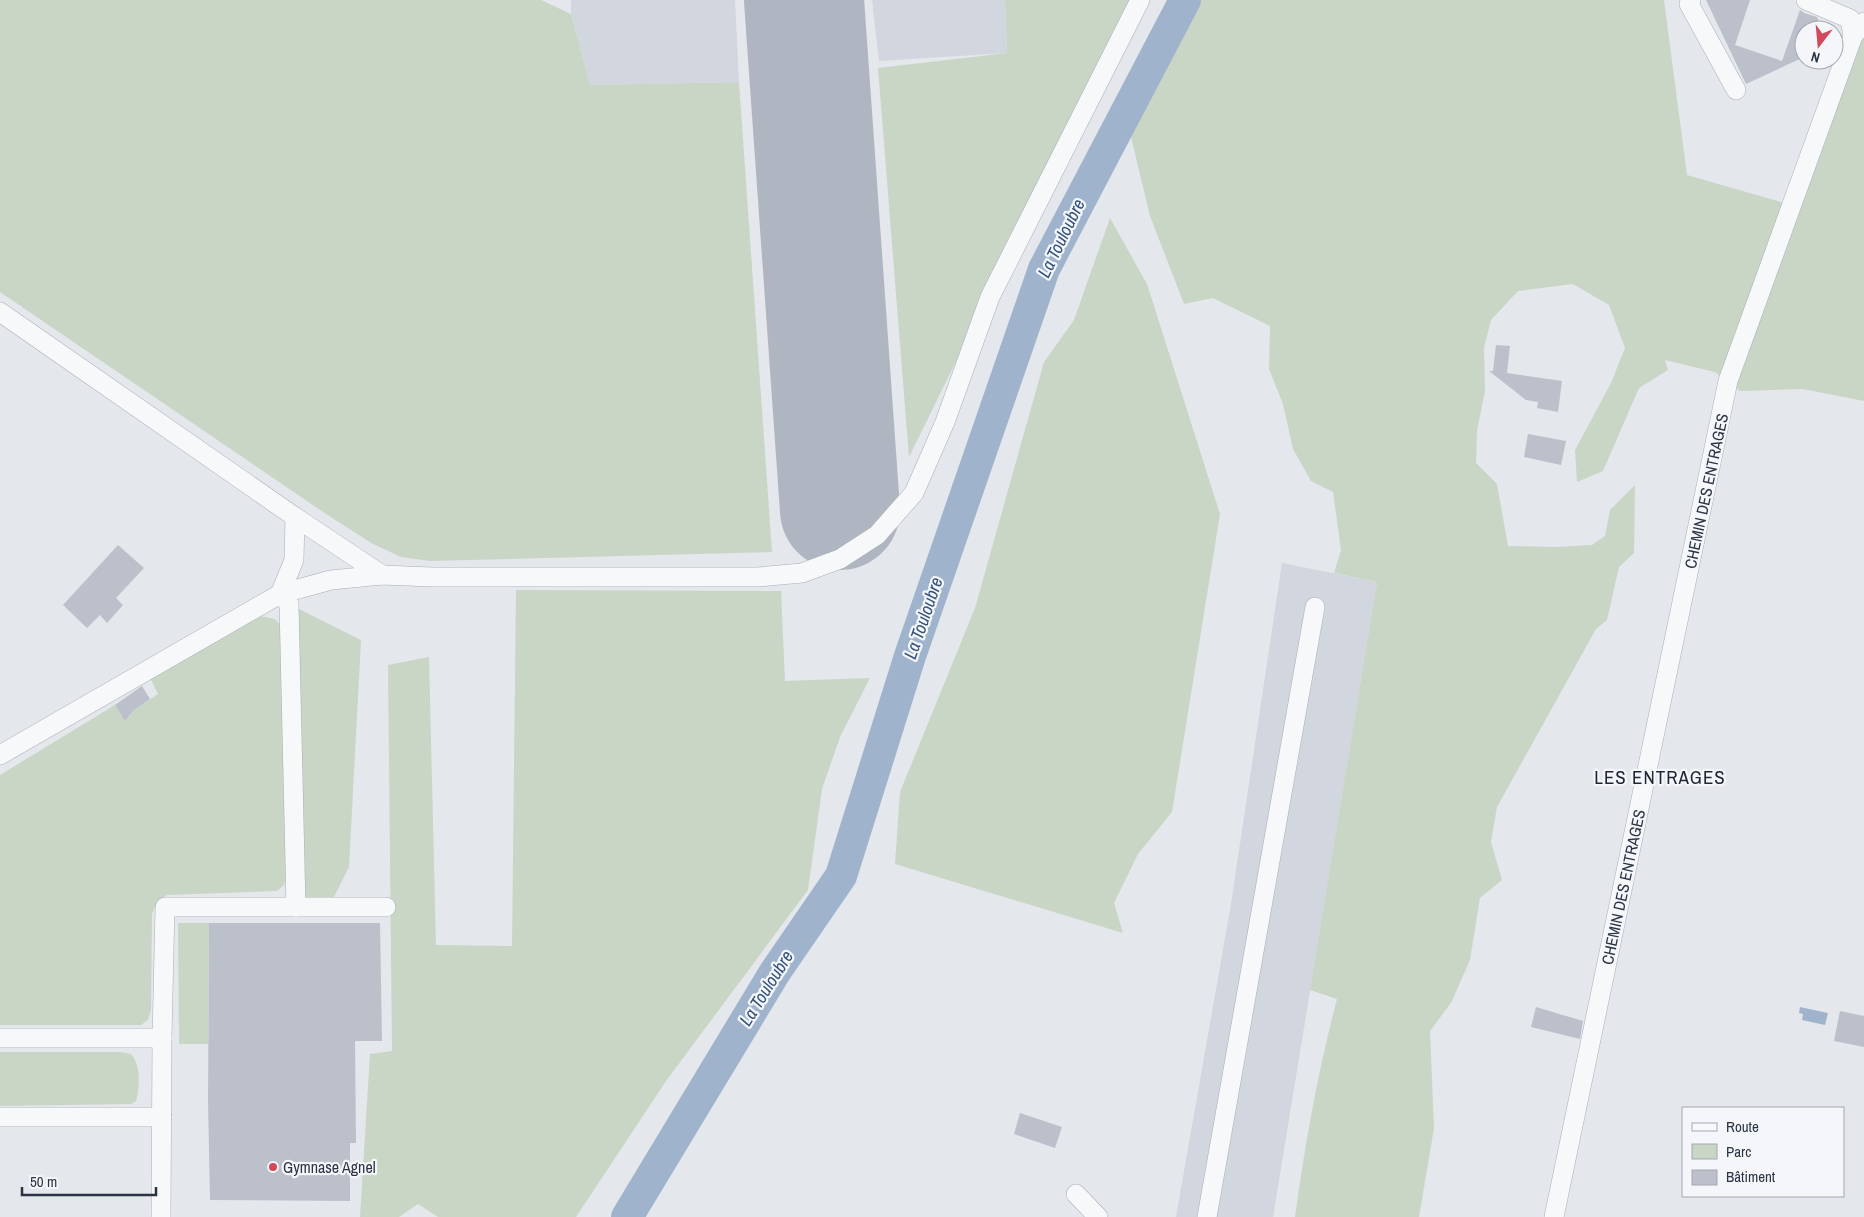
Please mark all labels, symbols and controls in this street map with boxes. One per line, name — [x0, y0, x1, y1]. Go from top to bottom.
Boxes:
north arrow — [1794, 20, 1844, 70]
text: N — [1809, 48, 1822, 67]
water label: La Touloubre — [1031, 194, 1091, 282]
street label: CHEMIN DES ENTRAGES — [1679, 411, 1733, 571]
water label: La Touloubre — [897, 574, 949, 662]
district label: LES ENTRAGES — [1594, 764, 1726, 790]
street label: CHEMIN DES ENTRAGES — [1596, 807, 1650, 967]
water label: La Touloubre — [733, 945, 799, 1031]
legend — [1682, 1107, 1844, 1197]
text: Route — [1726, 1116, 1759, 1137]
text: Parc — [1726, 1141, 1751, 1162]
place label: Gymnase Agnel — [283, 1156, 376, 1178]
marker: Gymnase Agnel — [267, 1161, 279, 1173]
scale bar — [22, 1164, 156, 1196]
text: Bâtiment — [1726, 1166, 1776, 1187]
text: 50 m — [30, 1171, 57, 1192]

